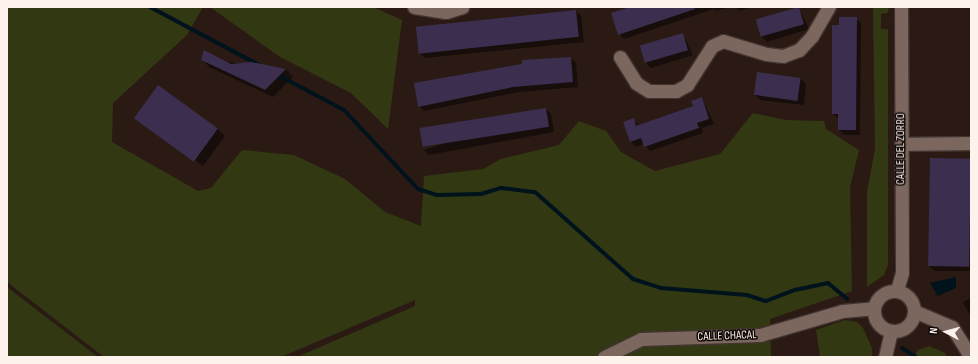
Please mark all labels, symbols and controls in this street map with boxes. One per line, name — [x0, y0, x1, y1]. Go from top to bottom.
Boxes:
street label: CALLE DEL ZORRO — [894, 113, 908, 185]
north arrow — [926, 312, 966, 352]
text: N — [927, 327, 940, 334]
street label: CALLE CHACAL — [697, 328, 757, 344]

